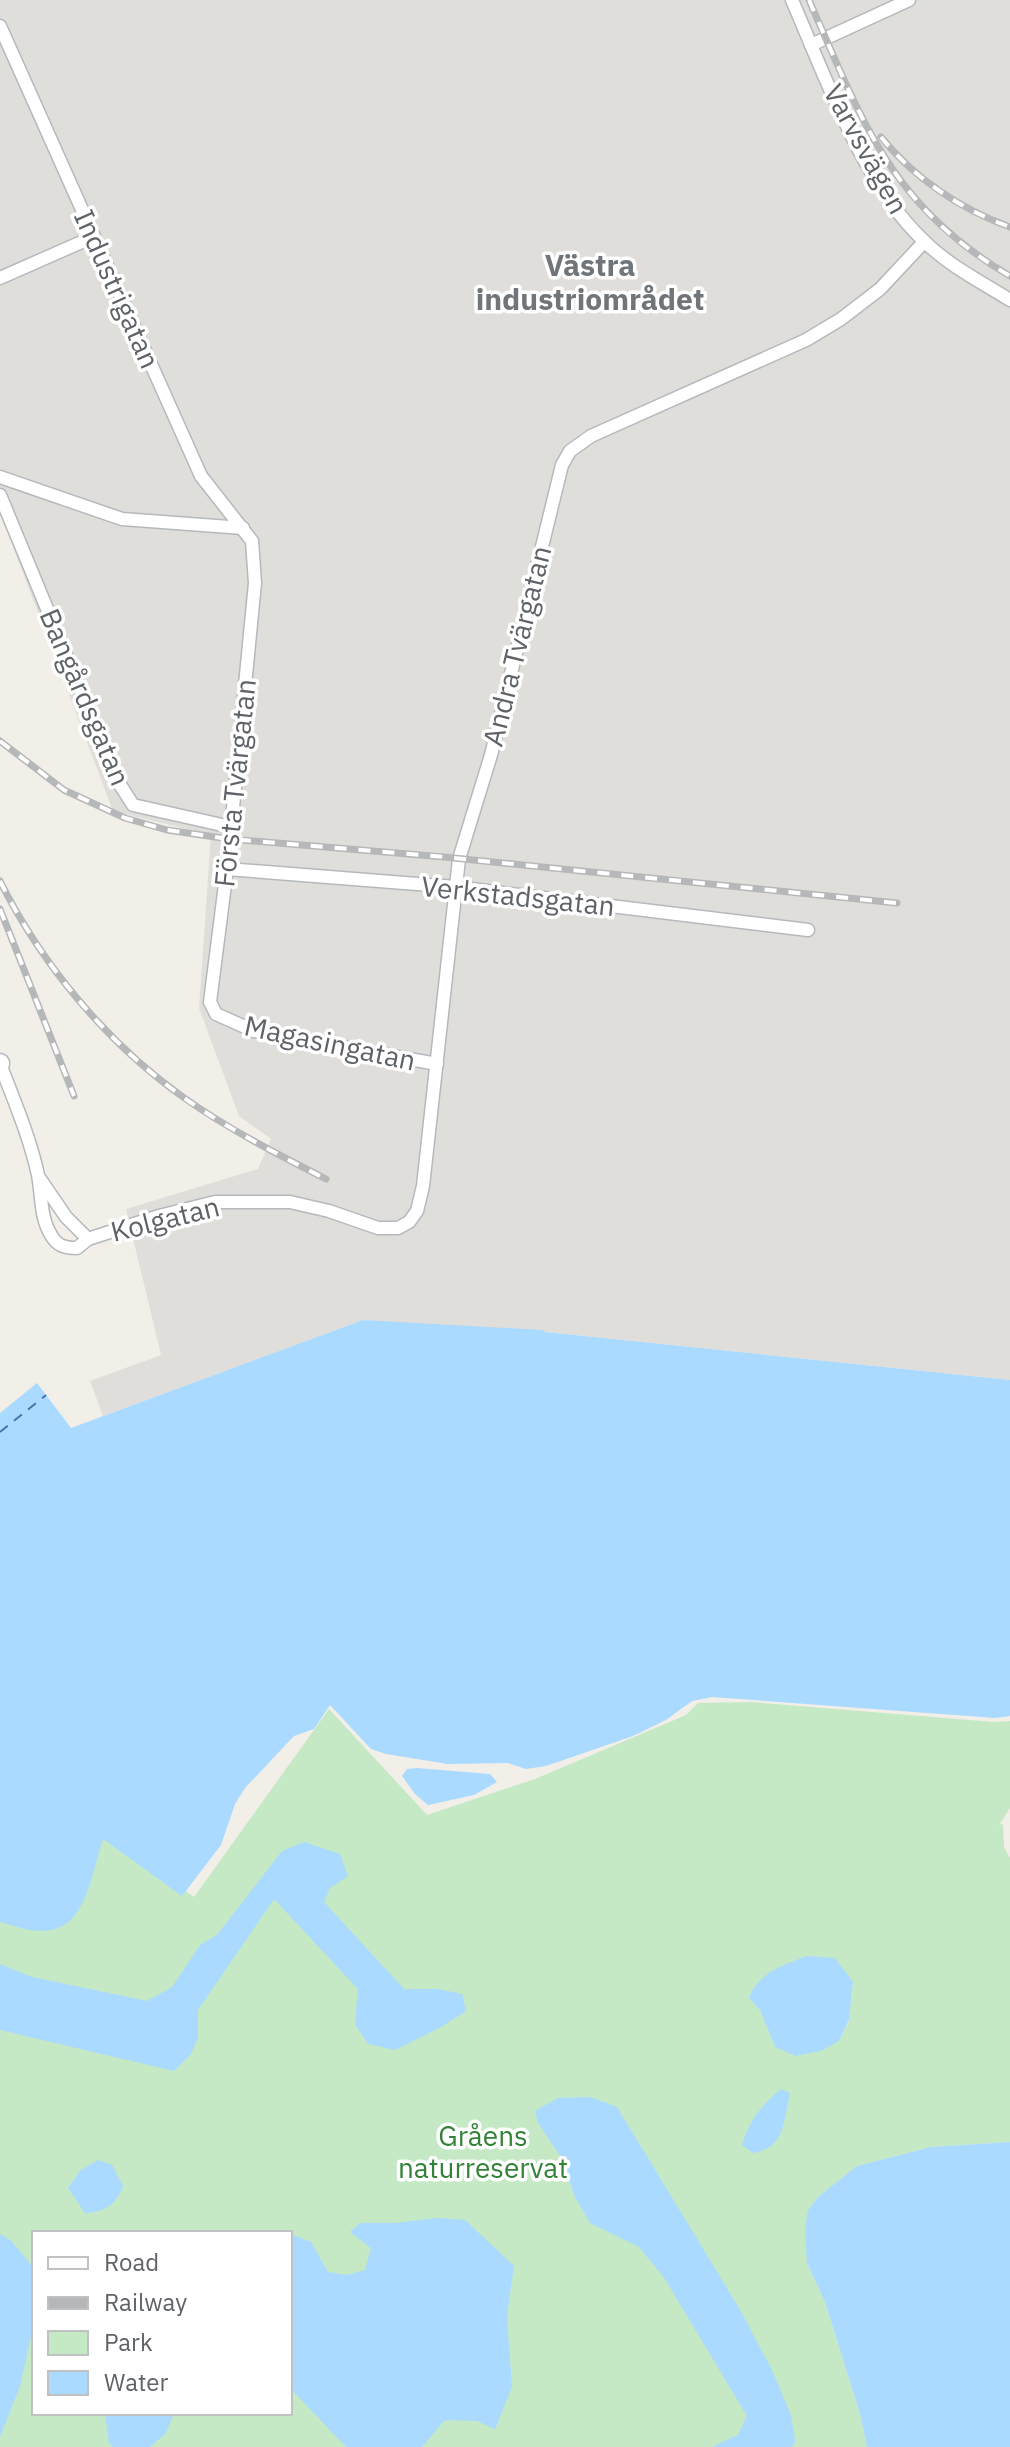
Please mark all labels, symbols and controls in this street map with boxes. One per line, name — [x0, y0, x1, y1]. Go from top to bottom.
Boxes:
street label: Varvsvägen — [816, 77, 917, 220]
street label: Industrigatan — [66, 204, 169, 374]
district label: Västra industriområdet — [476, 245, 704, 318]
street label: Andra Tvärgatan — [474, 542, 559, 750]
street label: Bangårdsgatan — [32, 603, 139, 791]
street label: Första Tvärgatan — [205, 677, 264, 889]
street label: Verkstadsgatan — [419, 867, 617, 924]
street label: Magasingatan — [241, 1006, 419, 1079]
street label: Kolgatan — [107, 1187, 223, 1250]
park label: Gråens naturreservat — [398, 2117, 568, 2186]
legend — [32, 2231, 292, 2415]
text: Road — [104, 2246, 159, 2278]
text: Railway — [104, 2286, 187, 2318]
text: Park — [104, 2326, 153, 2358]
text: Water — [104, 2366, 168, 2398]

